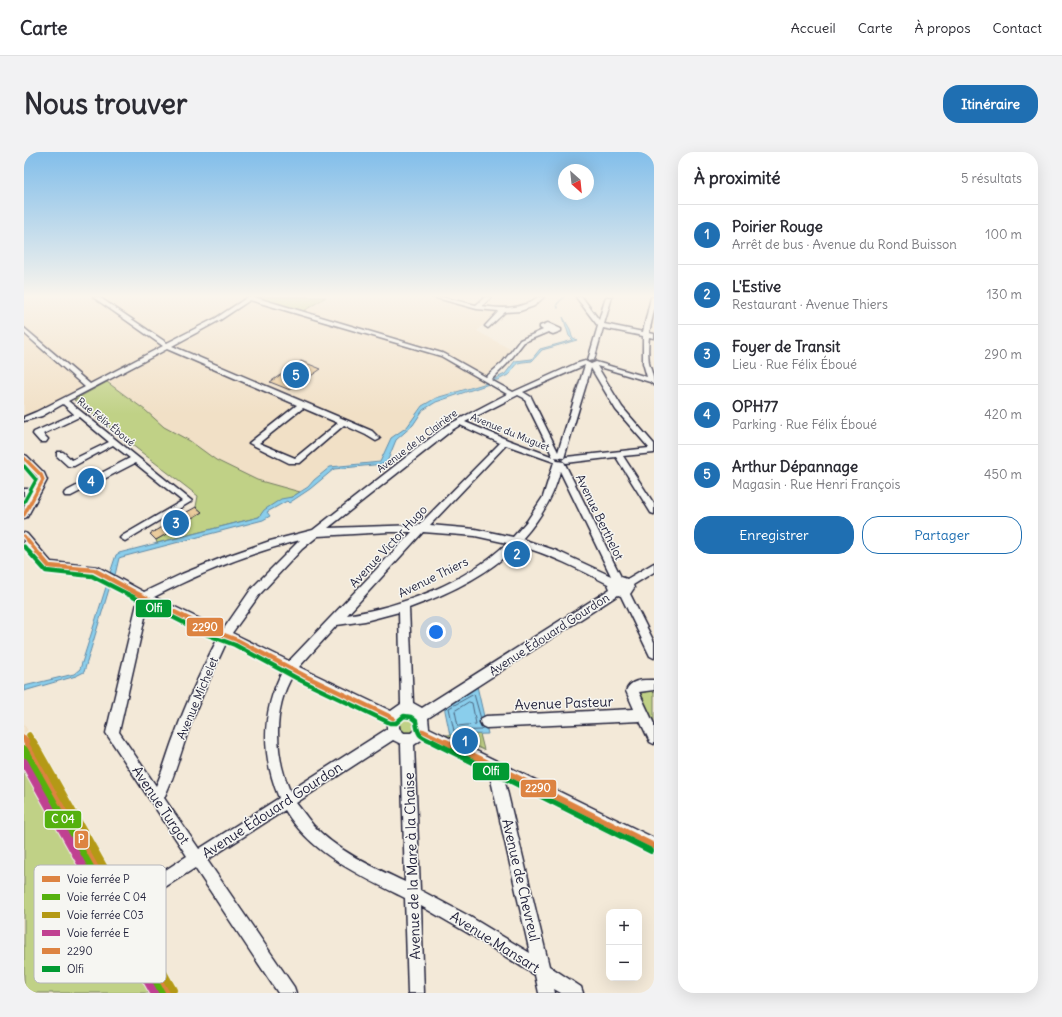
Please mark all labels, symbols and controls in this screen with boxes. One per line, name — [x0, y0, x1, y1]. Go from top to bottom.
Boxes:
text: Carte — [20, 16, 67, 40]
text: Accueil — [791, 19, 836, 37]
text: Carte — [858, 19, 893, 37]
text: À propos — [915, 19, 971, 37]
text: Contact — [993, 19, 1042, 37]
button: Itinéraire — [943, 85, 1038, 123]
text: Nous trouver — [24, 86, 187, 122]
north arrow — [558, 164, 594, 200]
text: À proximité — [694, 167, 780, 189]
text: 5 résultats — [961, 170, 1022, 187]
text: Poirier Rouge — [732, 217, 823, 236]
text: 1 — [704, 226, 710, 243]
text: 100 m — [985, 226, 1022, 243]
text: Arrêt de bus · Avenue du Rond Buisson — [732, 236, 957, 253]
text: L'Estive — [732, 277, 781, 296]
text: 2 — [703, 286, 711, 303]
text: 130 m — [986, 286, 1022, 303]
text: Restaurant · Avenue Thiers — [732, 296, 888, 313]
text: Foyer de Transit — [732, 337, 840, 356]
text: 3 — [703, 346, 711, 363]
text: 290 m — [984, 346, 1022, 363]
text: Lieu · Rue Félix Éboué — [732, 356, 857, 373]
pin: 5 — [283, 360, 309, 390]
street label: Rue Félix Éboué — [75, 395, 137, 449]
text: OPH77 — [732, 397, 778, 416]
street label: Avenue de la Clairière — [374, 406, 460, 476]
text: 4 — [703, 406, 711, 423]
text: 420 m — [984, 406, 1022, 423]
street label: Avenue du Muguet — [469, 410, 552, 454]
text: Parking · Rue Félix Éboué — [732, 416, 877, 433]
text: Arthur Dépannage — [732, 457, 858, 476]
pin: 4 — [78, 466, 104, 496]
text: 5 — [703, 466, 711, 483]
text: 450 m — [984, 466, 1022, 483]
street label: Avenue Berthelot — [573, 472, 627, 562]
text: Magasin · Rue Henri François — [732, 476, 900, 493]
street label: Avenue Victor Hugo — [346, 502, 430, 590]
pin: 3 — [163, 508, 189, 538]
button: Enregistrer — [694, 516, 854, 554]
button: Partager — [862, 516, 1022, 554]
pin: 2 — [504, 539, 530, 569]
street label: Avenue Thiers — [396, 554, 470, 600]
street label: Avenue Édouard Gourdon — [486, 590, 612, 678]
line badge: Olfi — [135, 599, 172, 618]
text: Olfi — [145, 601, 163, 615]
line badge: 2290 — [186, 617, 224, 637]
text: 2290 — [192, 620, 218, 634]
your location — [426, 622, 446, 642]
street label: Avenue Michelet — [173, 654, 221, 742]
street label: Avenue Pasteur — [514, 692, 614, 714]
pin: 1 — [452, 726, 478, 756]
street label: Avenue Édouard Gourdon — [199, 758, 345, 862]
street label: Avenue Turgot — [128, 762, 194, 848]
line badge: Olfi — [472, 762, 510, 781]
text: Olfi — [482, 764, 500, 778]
street label: Avenue de la Mare à la Chaise — [400, 772, 424, 960]
line badge: 2290 — [520, 779, 557, 798]
text: 2290 — [525, 781, 551, 795]
line badge: C 04 — [44, 810, 82, 829]
text: C 04 — [51, 812, 75, 826]
street label: Avenue de Chevreul — [498, 817, 544, 943]
line badge: P — [74, 830, 89, 849]
text: P — [78, 832, 85, 846]
legend — [34, 865, 166, 983]
text: Voie ferrée P — [67, 872, 130, 886]
text: Voie ferrée C 04 — [67, 890, 146, 904]
street label: Avenue Mansart — [447, 907, 543, 977]
text: Voie ferrée C03 — [67, 908, 144, 922]
map controls — [606, 909, 642, 981]
button: + — [606, 909, 642, 945]
text: Voie ferrée E — [67, 926, 129, 940]
text: 2290 — [67, 944, 93, 958]
button: − — [606, 945, 642, 981]
text: Olfi — [67, 962, 84, 976]

